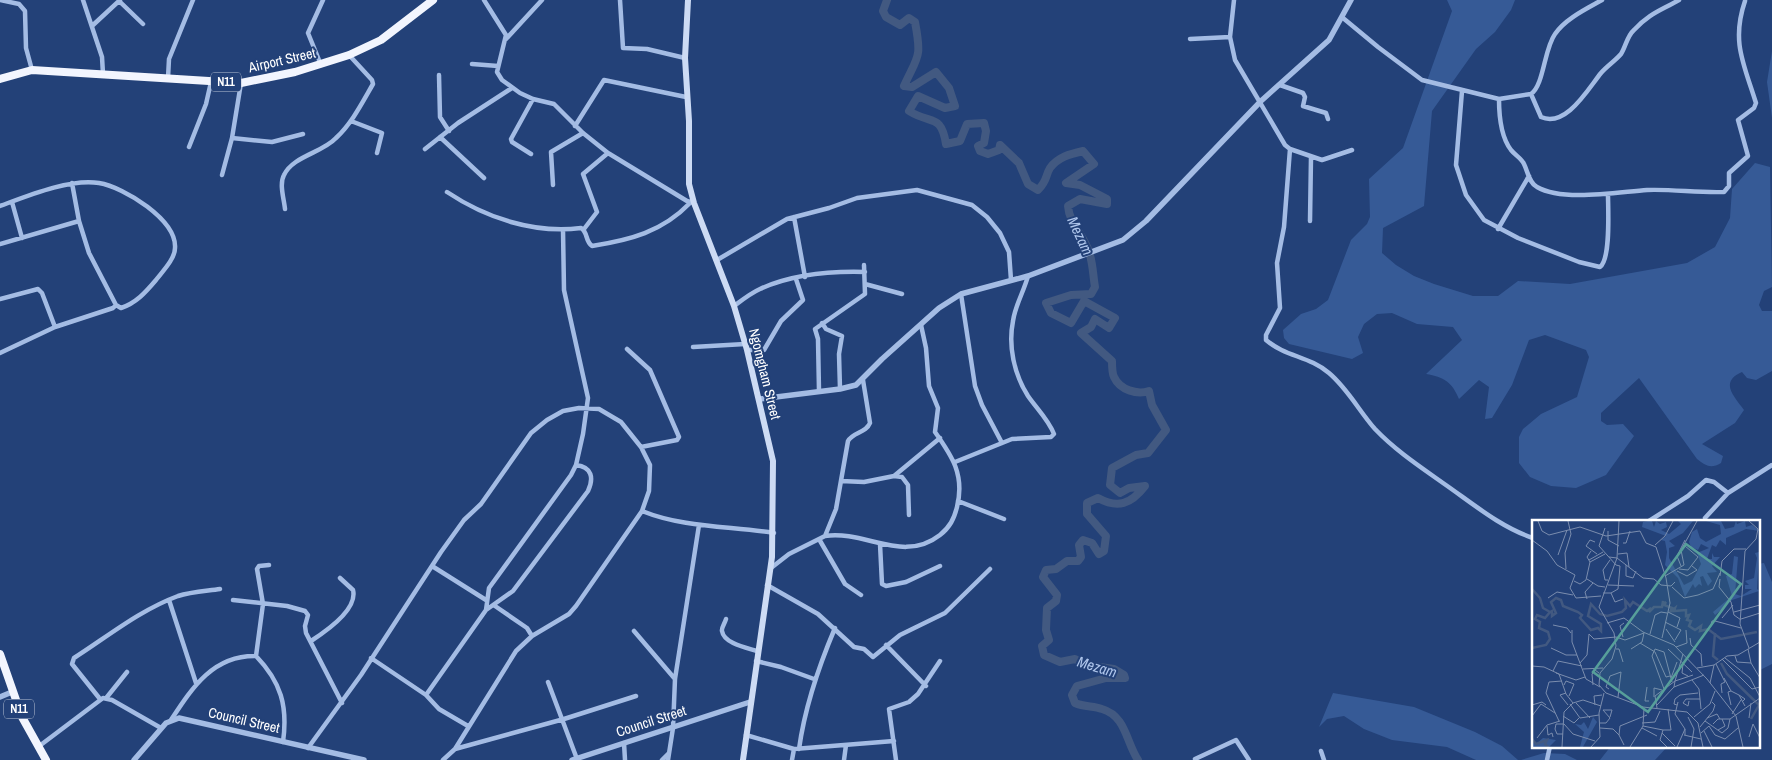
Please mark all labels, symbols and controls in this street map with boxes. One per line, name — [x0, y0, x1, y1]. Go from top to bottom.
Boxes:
street label: Airport Street — [246, 44, 317, 77]
road number: N11 — [211, 72, 241, 91]
water label: Mezam — [1062, 213, 1098, 259]
street label: Ngomgham Street — [745, 327, 785, 421]
inset map — [1532, 520, 1760, 748]
water label: Mezam — [1075, 651, 1119, 682]
road number: N11 — [4, 700, 34, 719]
street label: Council Street — [614, 701, 688, 741]
street label: Council Street — [207, 703, 281, 737]

